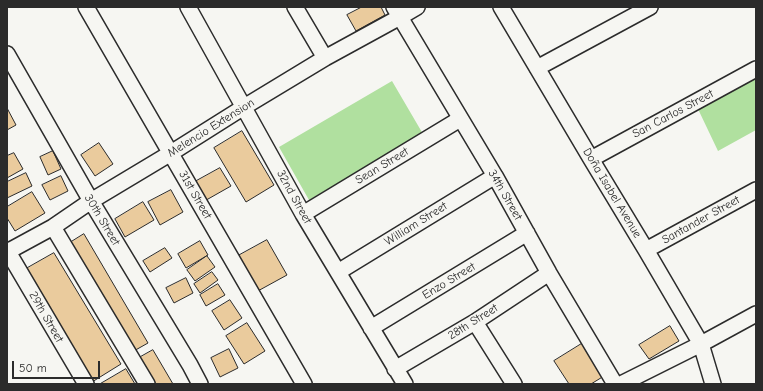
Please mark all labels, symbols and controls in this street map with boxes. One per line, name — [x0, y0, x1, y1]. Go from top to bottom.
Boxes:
street label: San Carlos Street — [630, 87, 716, 141]
street label: Melencio Extension — [165, 96, 257, 160]
street label: Sean Street — [353, 145, 411, 187]
street label: Doña Isabel Avenue — [580, 145, 644, 241]
street label: 34th Street — [485, 167, 525, 223]
street label: 31st Street — [175, 168, 215, 222]
street label: 32nd Street — [273, 168, 315, 226]
street label: 30th Street — [81, 192, 123, 248]
street label: Santander Street — [660, 193, 742, 247]
street label: William Street — [382, 199, 450, 249]
street label: Enzo Street — [420, 260, 478, 302]
street label: 29th Street — [26, 289, 66, 345]
street label: 28th Street — [445, 301, 501, 343]
scale bar — [14, 353, 102, 379]
text: 50 m — [19, 361, 47, 375]

